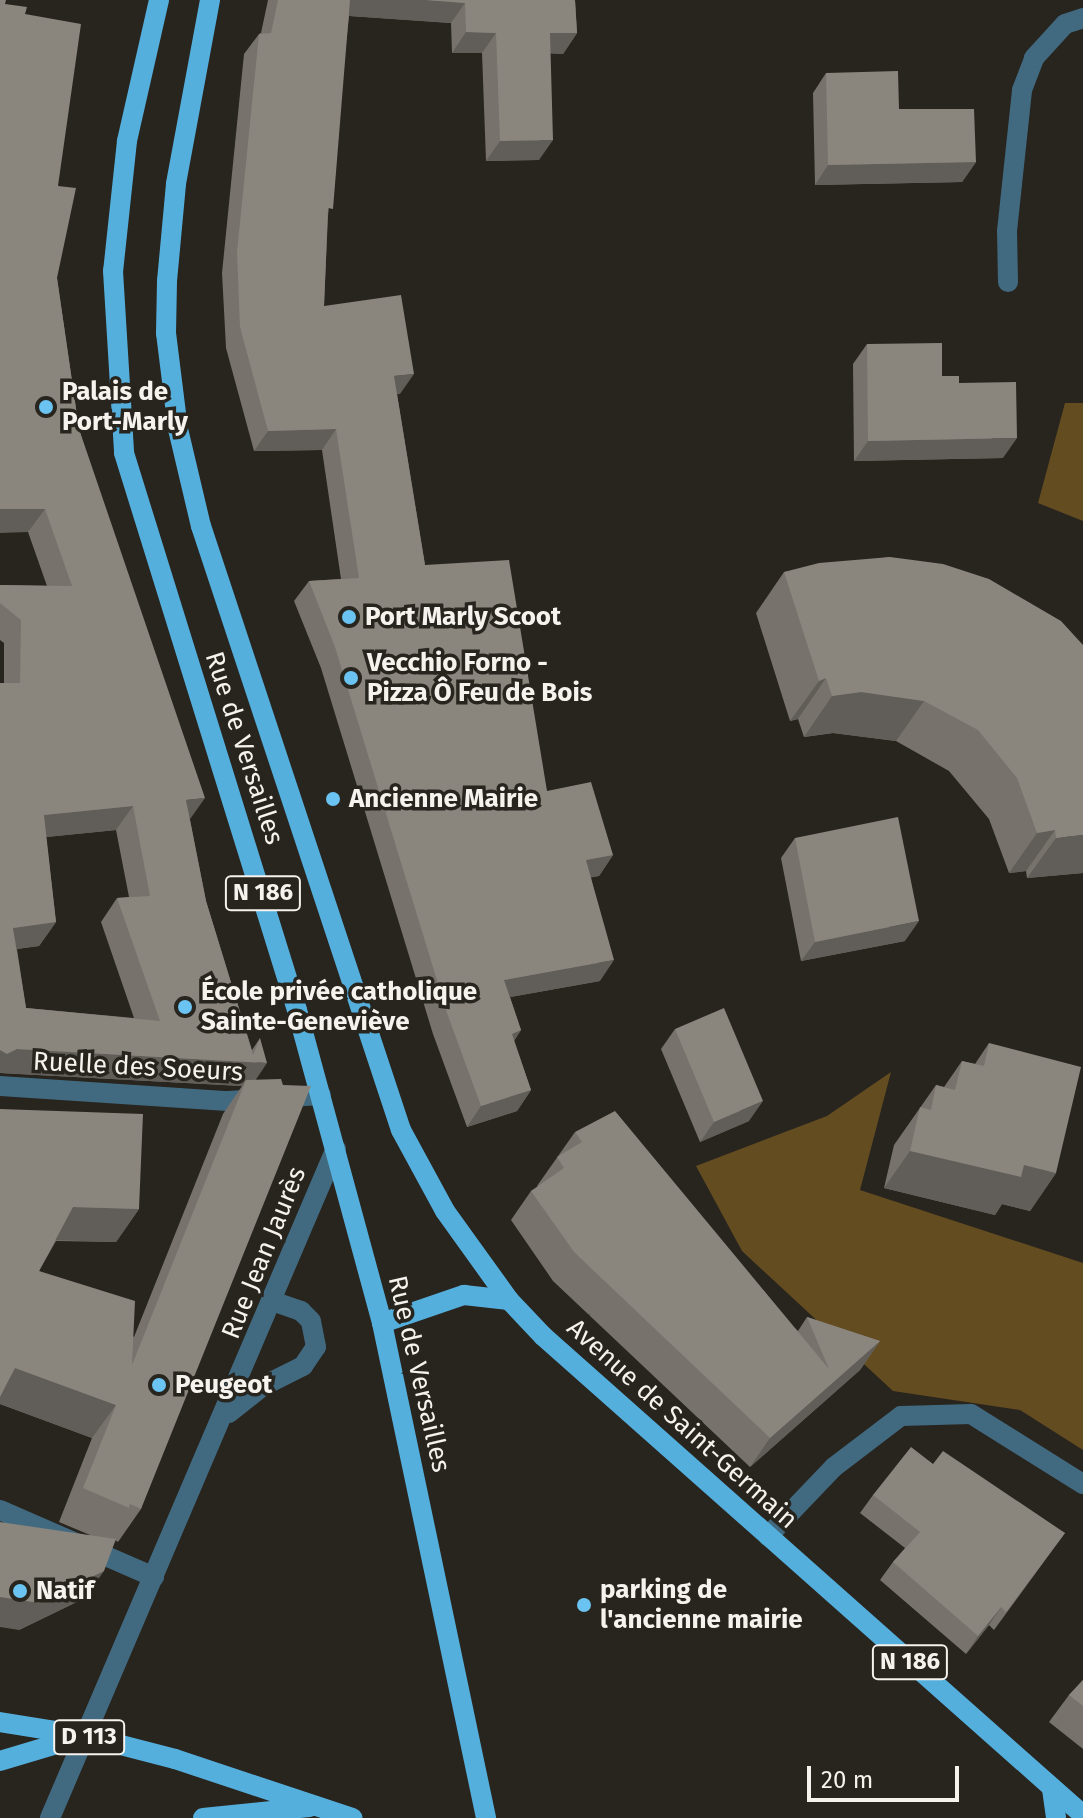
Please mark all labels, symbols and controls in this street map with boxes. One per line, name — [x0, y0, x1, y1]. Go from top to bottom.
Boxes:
place label: Palais de Port-Marly — [62, 376, 188, 438]
marker: Palais de Port-Marly — [37, 398, 55, 416]
place label: Port Marly Scoot — [365, 601, 561, 633]
marker: Port Marly Scoot — [340, 608, 358, 626]
place label: Vecchio Forno - Pizza Ô Feu de Bois — [367, 647, 592, 708]
street label: Rue de Versailles — [198, 648, 290, 848]
marker: Vecchio Forno - Pizza Ô Feu de Bois — [342, 669, 360, 687]
place label: Ancienne Mairie — [349, 783, 538, 815]
marker: Ancienne Mairie — [324, 790, 342, 808]
road number: N 186 — [223, 873, 303, 913]
place label: École privée catholique Sainte-Geneviève — [201, 976, 477, 1038]
marker: École privée catholique Sainte-Geneviève — [176, 998, 194, 1016]
street label: Ruelle des Soeurs — [32, 1046, 244, 1088]
street label: Rue Jean Jaurès — [215, 1162, 313, 1344]
street label: Rue de Versailles — [381, 1273, 457, 1475]
street label: Avenue de Saint-Germain — [560, 1312, 804, 1536]
place label: Peugeot — [175, 1369, 272, 1401]
marker: Peugeot — [150, 1376, 168, 1394]
place label: parking de l'ancienne mairie — [600, 1574, 803, 1636]
place label: Natif — [36, 1575, 94, 1607]
marker: Natif — [11, 1582, 29, 1600]
marker: parking de l'ancienne mairie — [575, 1596, 593, 1614]
road number: N 186 — [870, 1642, 950, 1682]
road number: D 113 — [53, 1717, 125, 1757]
scale bar — [811, 1750, 963, 1800]
text: 20 m — [821, 1766, 873, 1794]

